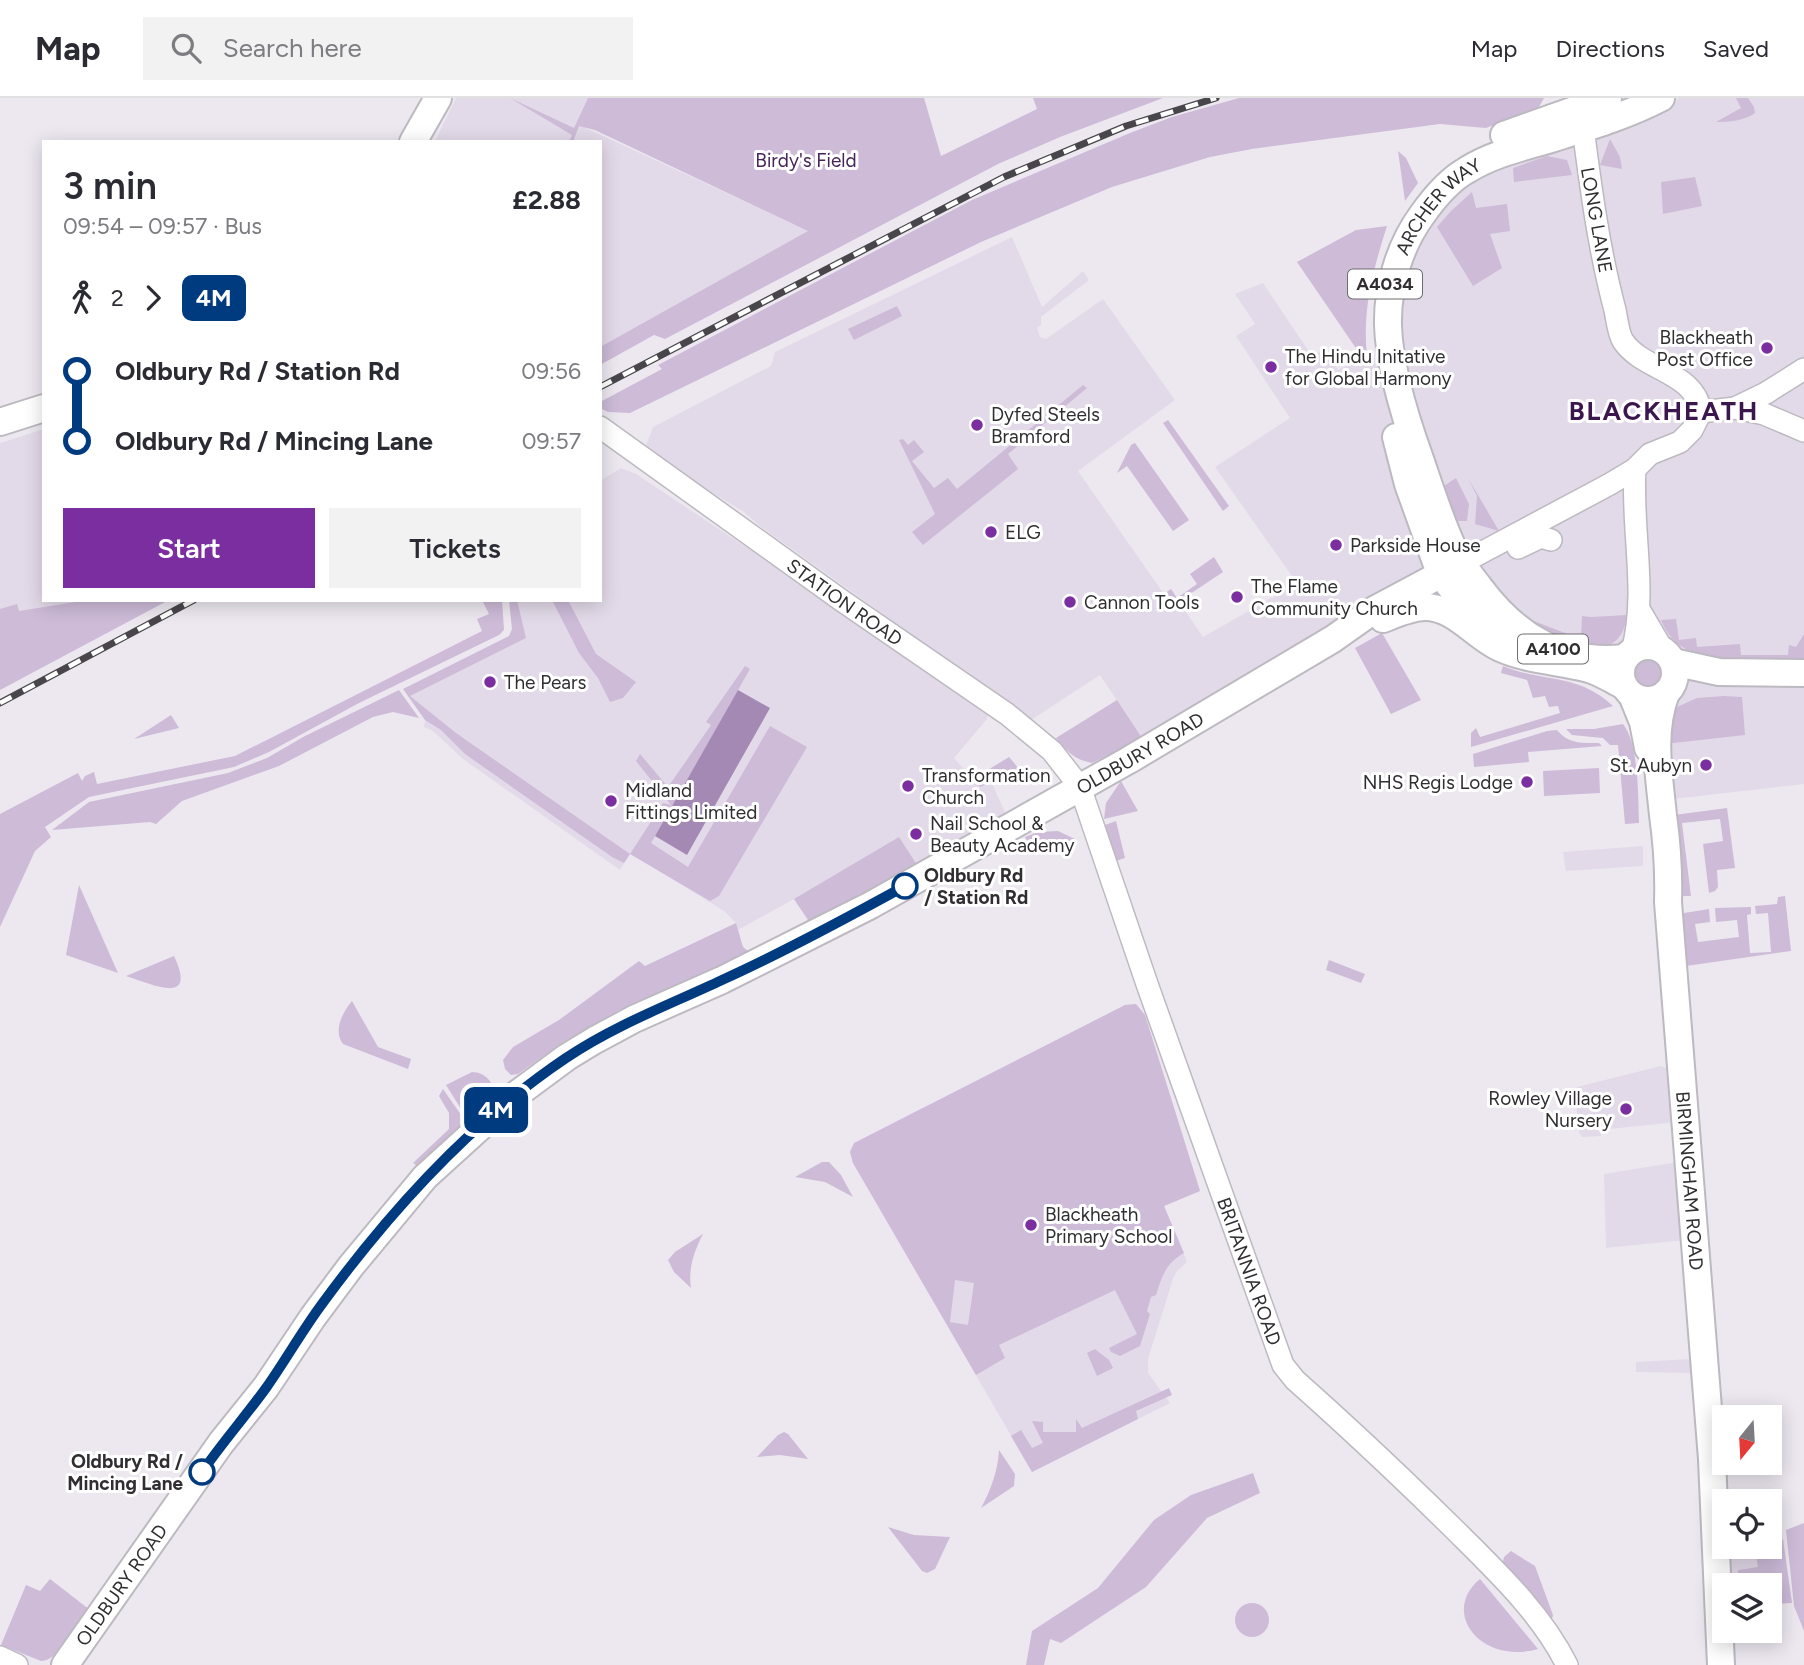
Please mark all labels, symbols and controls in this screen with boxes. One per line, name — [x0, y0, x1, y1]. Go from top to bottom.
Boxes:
search box — [143, 17, 633, 80]
text: Map — [35, 29, 101, 68]
icon: search — [167, 29, 205, 67]
text: Search here — [223, 32, 362, 64]
text: Map — [1471, 34, 1517, 63]
text: Directions — [1555, 34, 1665, 63]
text: Saved — [1703, 34, 1769, 63]
park label: Birdy's Field — [755, 149, 857, 172]
street label: ARCHER WAY — [1391, 153, 1485, 258]
text: 3 min — [63, 163, 157, 209]
street label: LONG LANE — [1576, 165, 1617, 275]
text: £2.88 — [512, 184, 581, 216]
text: 09:54 – 09:57 · Bus — [63, 212, 262, 240]
road number: A4034 — [1348, 270, 1422, 299]
icon: walk — [63, 279, 101, 317]
icon: forward — [134, 279, 172, 317]
text: 4M — [196, 283, 232, 312]
text: 2 — [111, 284, 124, 312]
place label: Blackheath Post Office — [1657, 326, 1753, 371]
marker: Blackheath Post Office — [1759, 340, 1775, 356]
place label: The Hindu Initative for Global Harmony — [1285, 345, 1451, 390]
text: Oldbury Rd / Station Rd — [115, 355, 400, 387]
text: 09:56 — [521, 357, 581, 385]
marker: The Hindu Initative for Global Harmony — [1263, 359, 1279, 375]
district label: BLACKHEATH — [1569, 395, 1759, 427]
place label: Dyfed Steels Bramford — [991, 403, 1100, 448]
marker: Dyfed Steels Bramford — [969, 417, 985, 433]
text: Oldbury Rd / Mincing Lane — [115, 425, 433, 457]
text: 09:57 — [522, 427, 581, 455]
button: Start — [63, 508, 315, 588]
button: Tickets — [329, 508, 581, 588]
place label: ELG — [1005, 521, 1041, 544]
marker: ELG — [983, 524, 999, 540]
place label: Parkside House — [1350, 534, 1481, 557]
marker: Parkside House — [1328, 537, 1344, 553]
street label: STATION ROAD — [782, 554, 907, 651]
place label: The Flame Community Church — [1251, 575, 1418, 620]
marker: The Flame Community Church — [1229, 589, 1245, 605]
place label: Cannon Tools — [1084, 591, 1199, 614]
marker: Cannon Tools — [1062, 594, 1078, 610]
road number: A4100 — [1518, 634, 1588, 664]
place label: The Pears — [504, 671, 586, 694]
marker: The Pears — [482, 674, 498, 690]
street label: OLDBURY ROAD — [1072, 707, 1208, 799]
place label: St. Aubyn — [1610, 754, 1692, 777]
marker: St. Aubyn — [1698, 757, 1714, 773]
place label: Transformation Church — [922, 764, 1051, 809]
place label: NHS Regis Lodge — [1363, 771, 1513, 794]
marker: NHS Regis Lodge — [1519, 774, 1535, 790]
marker: Transformation Church — [900, 778, 916, 794]
place label: Midland Fittings Limited — [625, 779, 757, 824]
marker: Midland Fittings Limited — [603, 793, 619, 809]
place label: Nail School & Beauty Academy — [930, 812, 1074, 857]
marker: Nail School & Beauty Academy — [908, 826, 924, 842]
place label: Oldbury Rd / Station Rd — [924, 864, 1028, 909]
marker: Oldbury Rd / Station Rd — [892, 873, 918, 899]
line badge: 4M — [464, 1087, 528, 1133]
place label: Rowley Village Nursery — [1488, 1087, 1612, 1132]
street label: BIRMINGHAM ROAD — [1671, 1090, 1708, 1271]
text: 4M — [478, 1095, 514, 1124]
marker: Rowley Village Nursery — [1618, 1101, 1634, 1117]
street label: BRITANNIA ROAD — [1212, 1194, 1286, 1349]
place label: Blackheath Primary School — [1045, 1203, 1173, 1248]
marker: Blackheath Primary School — [1023, 1217, 1039, 1233]
north arrow — [1712, 1405, 1782, 1475]
map controls — [1712, 1405, 1782, 1643]
place label: Oldbury Rd / Mincing Lane — [67, 1450, 183, 1495]
marker: Oldbury Rd / Mincing Lane — [189, 1459, 215, 1485]
button: locate — [1712, 1489, 1782, 1559]
street label: OLDBURY ROAD — [71, 1520, 172, 1650]
button: layers — [1712, 1573, 1782, 1643]

